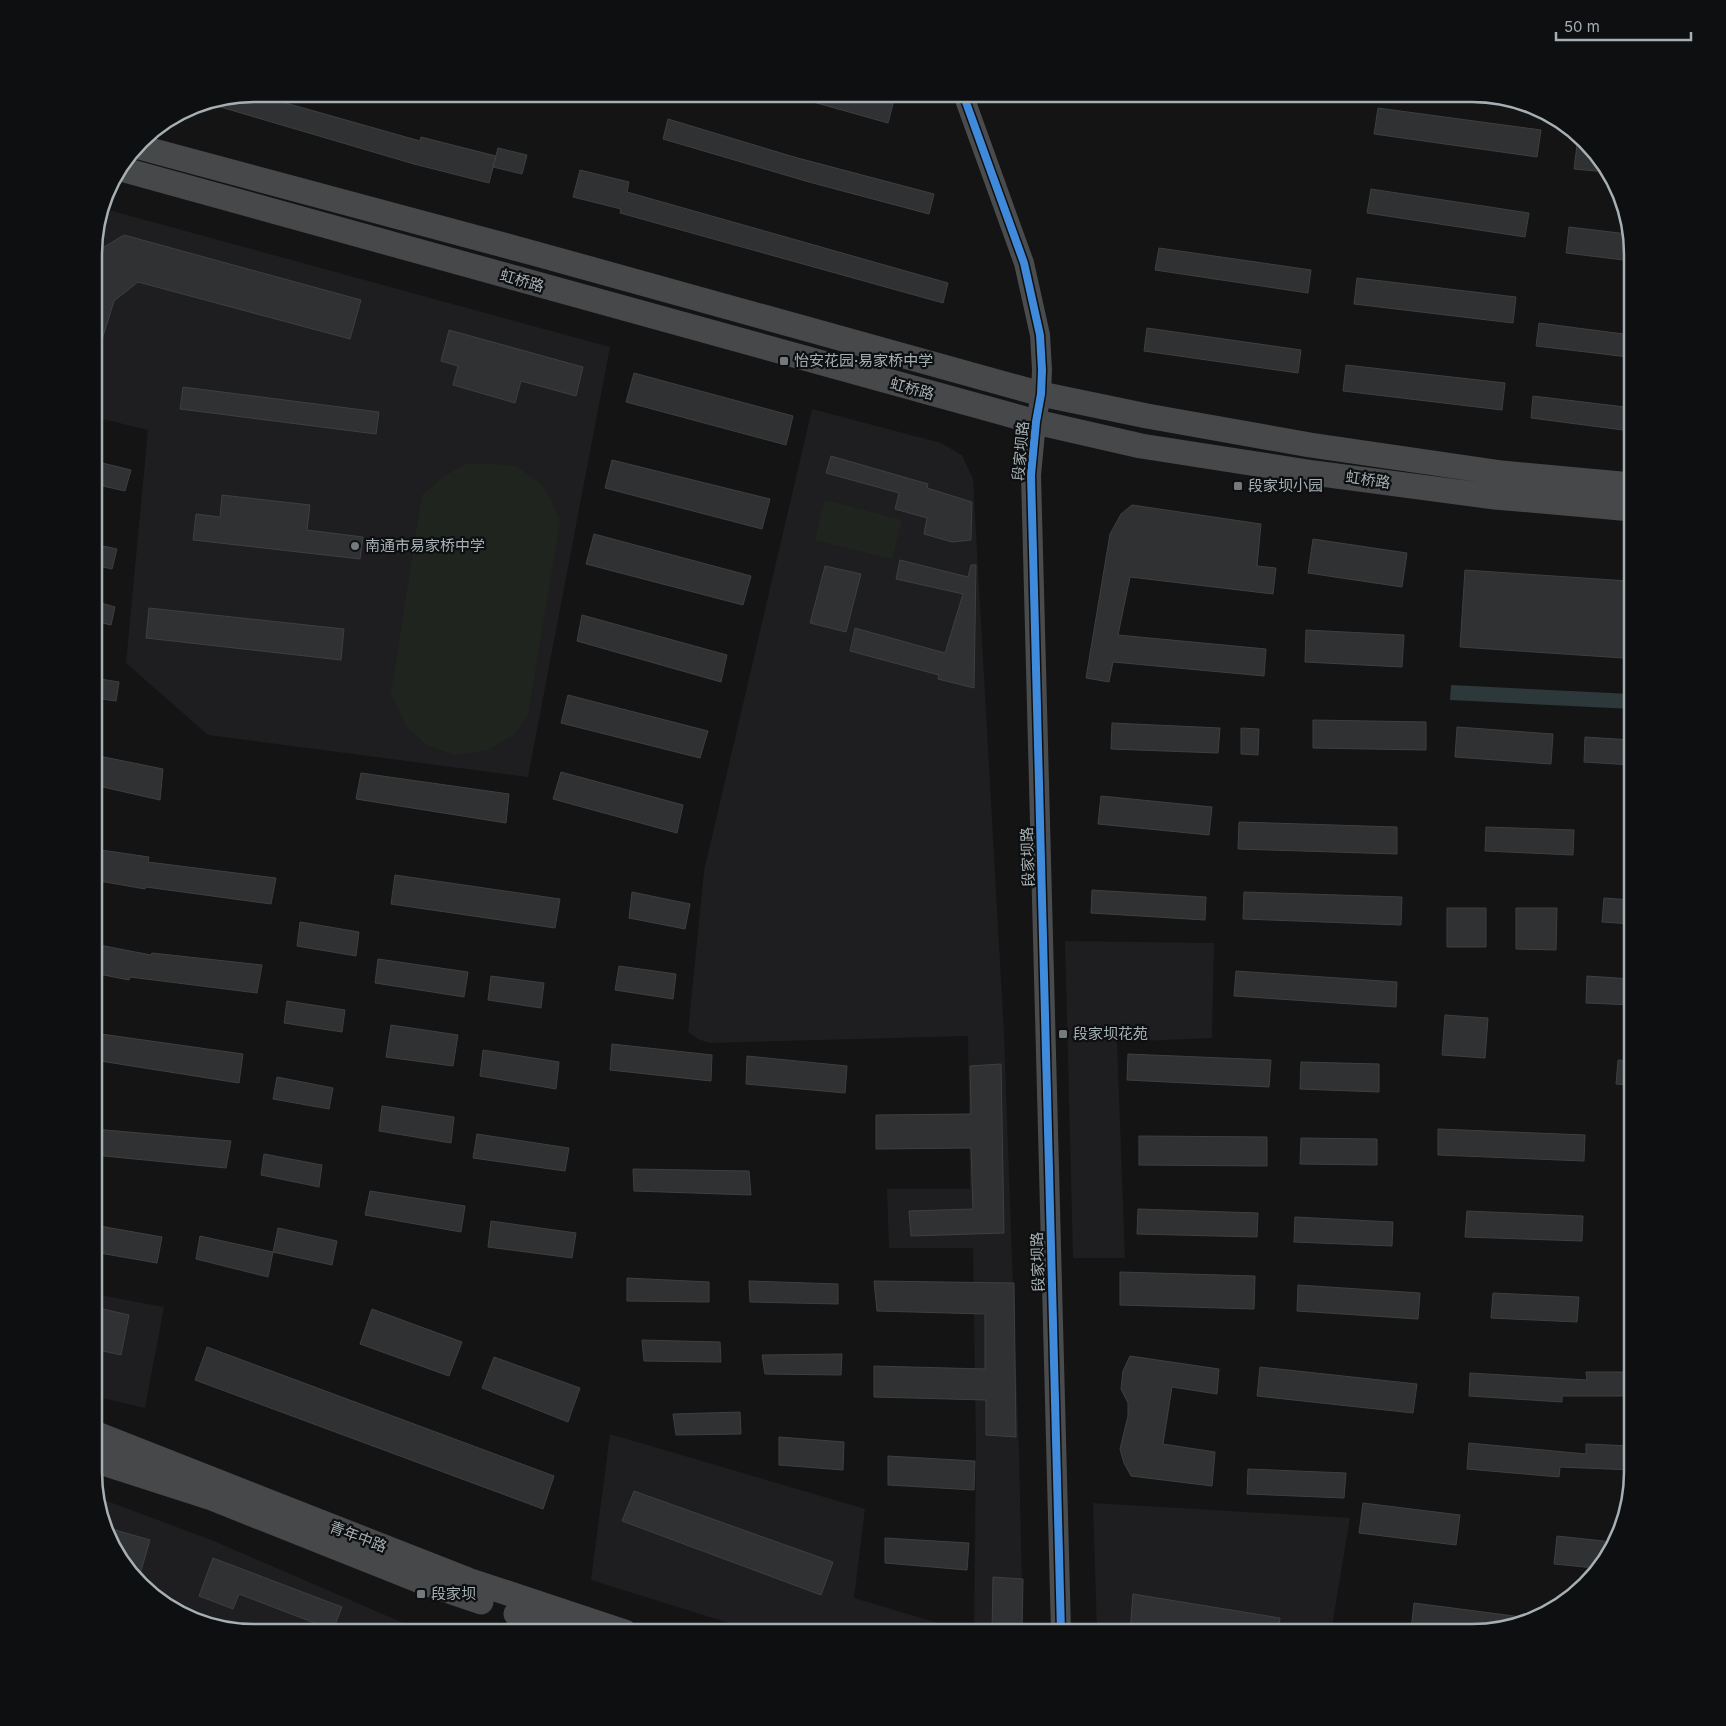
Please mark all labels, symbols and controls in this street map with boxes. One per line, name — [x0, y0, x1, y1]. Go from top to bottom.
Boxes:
scale bar — [1556, 10, 1691, 42]
text: 50 m — [1564, 17, 1600, 36]
street label: 虹桥路 — [498, 265, 546, 296]
place label: 怡安花园·易家桥中学 — [794, 351, 933, 370]
marker: 怡安花园·易家桥中学 — [778, 355, 790, 367]
street label: 虹桥路 — [888, 374, 936, 404]
street label: 段家坝路 — [1008, 420, 1033, 482]
street label: 虹桥路 — [1344, 467, 1392, 492]
place label: 段家坝小园 — [1248, 476, 1323, 495]
marker: 段家坝小园 — [1232, 480, 1244, 492]
place label: 南通市易家桥中学 — [365, 536, 485, 555]
marker: 南通市易家桥中学 — [349, 540, 361, 552]
street label: 段家坝路 — [1017, 827, 1038, 887]
place label: 段家坝花苑 — [1073, 1024, 1148, 1043]
marker: 段家坝花苑 — [1057, 1028, 1069, 1040]
street label: 段家坝路 — [1027, 1232, 1048, 1292]
street label: 青年中路 — [327, 1517, 390, 1556]
place label: 段家坝 — [431, 1584, 476, 1603]
marker: 段家坝 — [415, 1588, 427, 1600]

